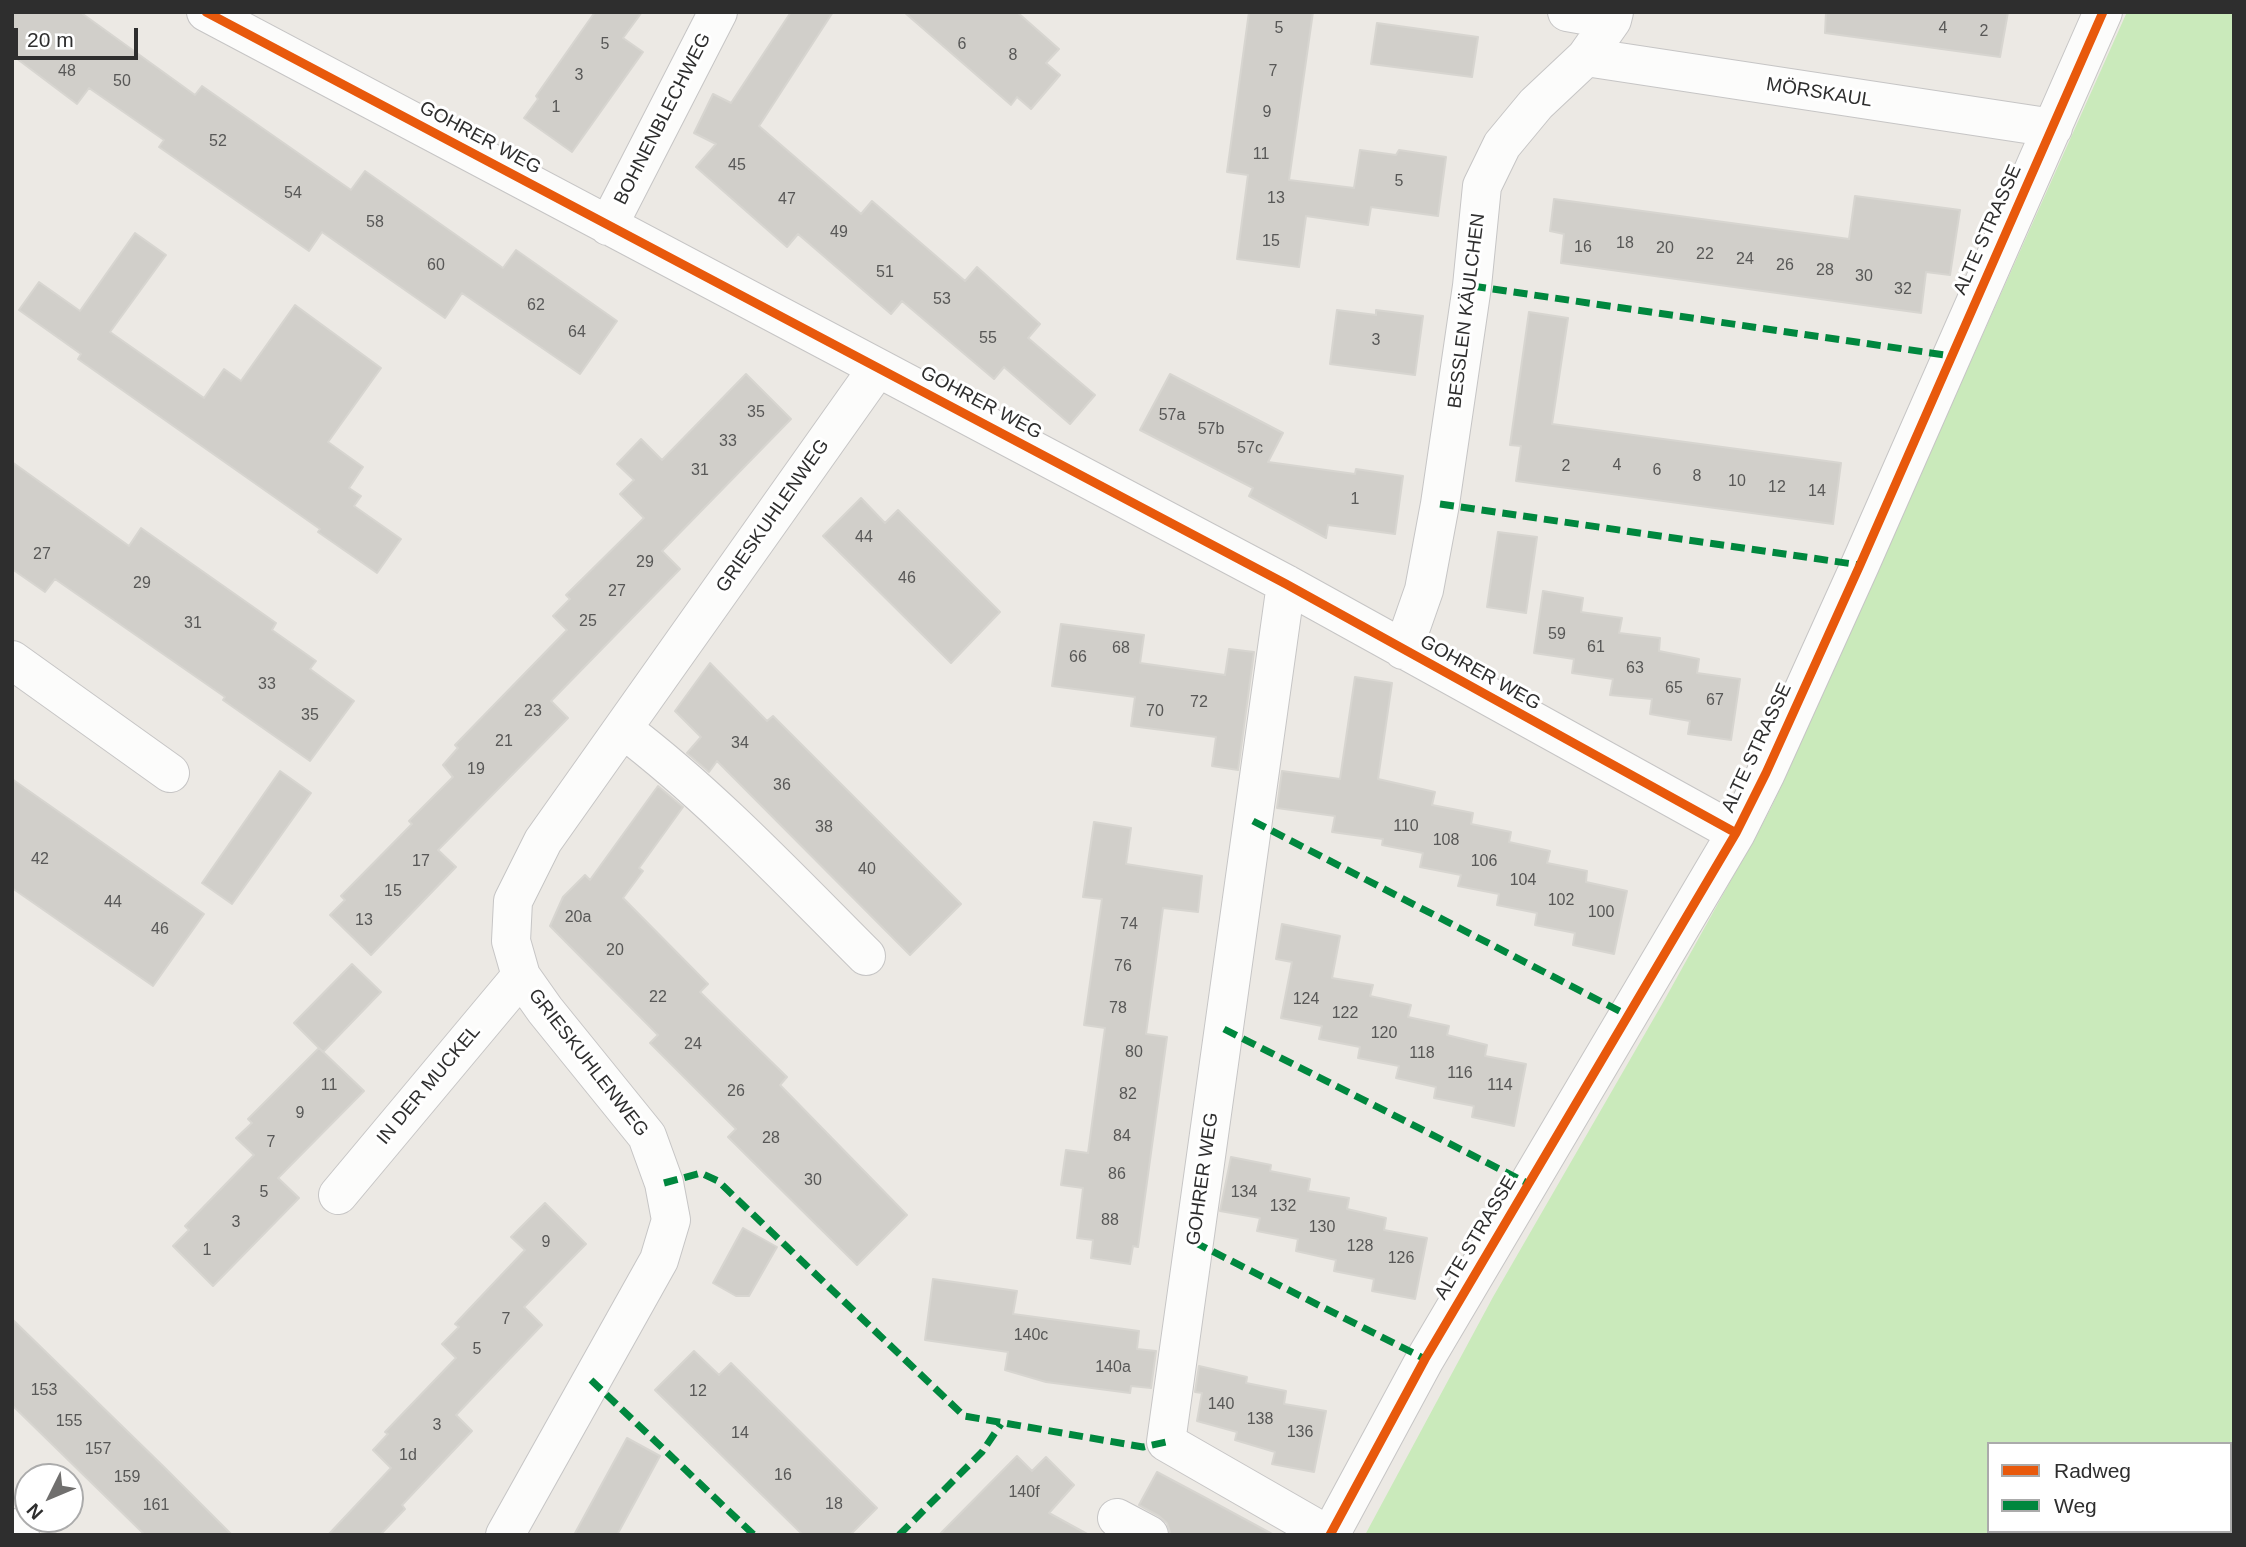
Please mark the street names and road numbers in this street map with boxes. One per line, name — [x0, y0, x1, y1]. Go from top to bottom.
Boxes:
street label: BOHNENBLECHWEG — [610, 29, 716, 209]
street label: MÖRSKAUL — [1765, 73, 1873, 113]
street label: GOHRER WEG — [415, 96, 545, 180]
street label: ALTE STRASSE — [1949, 161, 2027, 299]
street label: BESSLEN KÄULCHEN — [1444, 212, 1490, 410]
street label: GOHRER WEG — [916, 361, 1046, 445]
street label: GRIESKUHLENWEG — [712, 435, 834, 597]
street label: GOHRER WEG — [1416, 631, 1544, 715]
street label: ALTE STRASSE — [1717, 680, 1797, 816]
street label: GRIESKUHLENWEG — [523, 984, 653, 1142]
street label: IN DER MUCKEL — [372, 1021, 486, 1149]
street label: GOHRER WEG — [1182, 1111, 1224, 1247]
street label: ALTE STRASSE — [1430, 1172, 1522, 1304]

